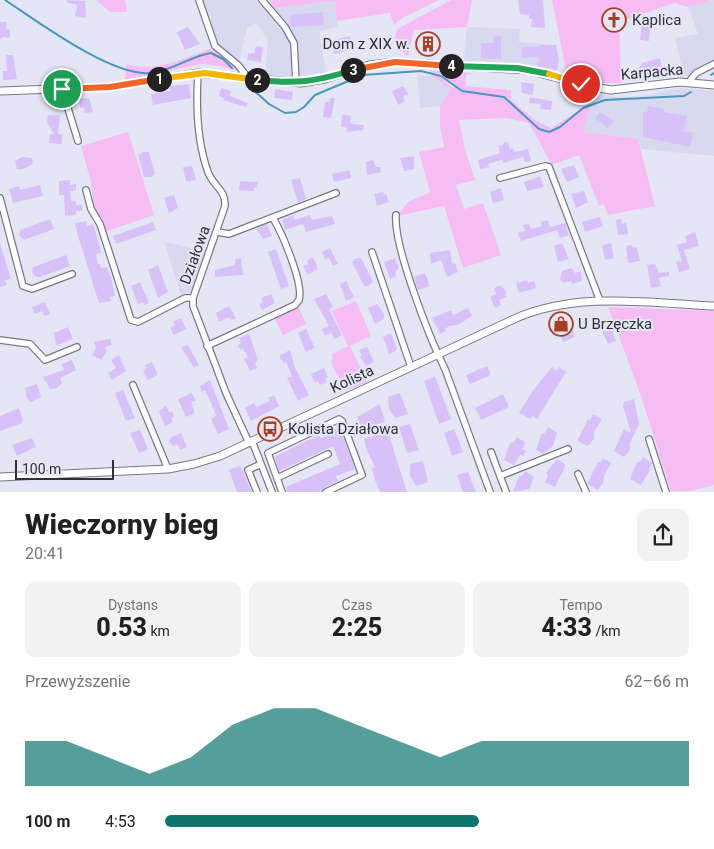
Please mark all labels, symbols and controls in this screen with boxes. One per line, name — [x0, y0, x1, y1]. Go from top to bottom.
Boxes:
church icon: Kaplica — [601, 7, 627, 33]
place label: Kaplica — [632, 11, 681, 29]
building icon: Dom z XIX w. — [415, 31, 441, 57]
place label: Dom z XIX w. — [323, 35, 410, 53]
pin: 4 — [438, 54, 464, 78]
pin: 3 — [340, 58, 366, 82]
text: 4 — [447, 58, 456, 74]
street label: Karpacka — [620, 60, 684, 84]
text: 3 — [349, 62, 358, 78]
pin — [560, 63, 602, 105]
pin: 1 — [146, 66, 172, 92]
pin — [41, 68, 83, 110]
pin: 2 — [244, 68, 270, 92]
icon: check — [567, 70, 595, 98]
text: 1 — [155, 71, 164, 87]
text: 2 — [253, 72, 262, 88]
icon: arrive — [48, 75, 76, 103]
street label: Działowa — [176, 223, 214, 287]
shop icon: U Brzęczka — [548, 311, 574, 337]
place label: U Brzęczka — [578, 315, 652, 333]
street label: Kolista — [327, 361, 377, 397]
bus stop icon: Kolista Działowa — [257, 416, 283, 442]
place label: Kolista Działowa — [288, 420, 399, 438]
scale bar — [15, 457, 114, 480]
text: 100 m — [22, 461, 61, 477]
text: Wieczorny bieg — [25, 508, 219, 541]
button: share — [637, 509, 689, 561]
text: 20:41 — [25, 544, 65, 563]
text: Dystans — [108, 597, 158, 613]
text: Czas — [342, 597, 372, 613]
text: Tempo — [559, 597, 603, 613]
text: 0.53 — [96, 613, 147, 642]
text: 2:25 — [332, 613, 382, 642]
text: 4:33 — [541, 613, 592, 642]
text: km — [147, 623, 170, 639]
text: /km — [592, 623, 621, 639]
text: Przewyższenie — [25, 672, 130, 691]
text: 62–66 m — [625, 672, 689, 691]
text: 100 m — [25, 812, 70, 831]
text: 4:53 — [105, 812, 136, 831]

